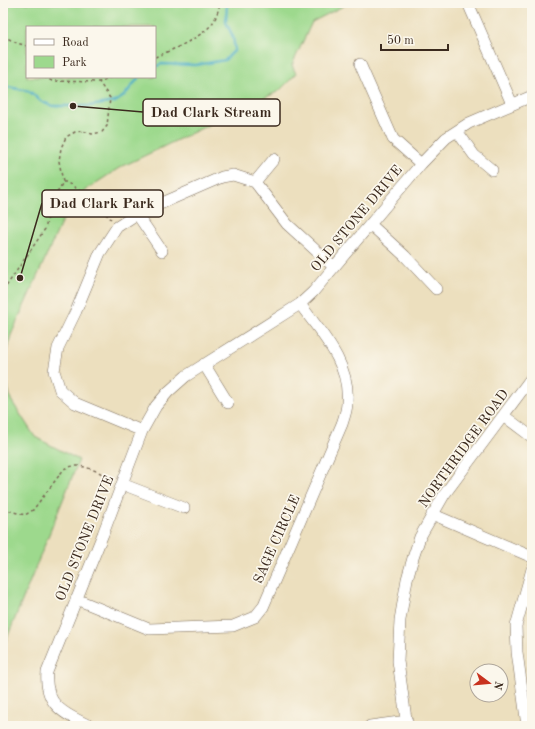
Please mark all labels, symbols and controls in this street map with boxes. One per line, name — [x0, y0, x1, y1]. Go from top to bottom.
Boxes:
legend — [26, 26, 156, 78]
scale bar — [381, 26, 448, 52]
text: 50 m — [387, 34, 414, 47]
text: Road — [62, 37, 89, 49]
text: Park — [62, 57, 87, 69]
callout: Dad Clark Stream — [143, 99, 280, 126]
text: Dad Clark Stream — [151, 106, 271, 121]
street label: OLD STONE DRIVE — [308, 163, 405, 274]
callout: Dad Clark Park — [42, 190, 163, 217]
text: Dad Clark Park — [49, 197, 155, 212]
street label: NORTHRIDGE ROAD — [416, 387, 511, 510]
street label: OLD STONE DRIVE — [53, 474, 116, 603]
street label: SAGE CIRCLE — [251, 493, 303, 586]
north arrow — [469, 663, 509, 703]
text: N — [491, 680, 504, 691]

